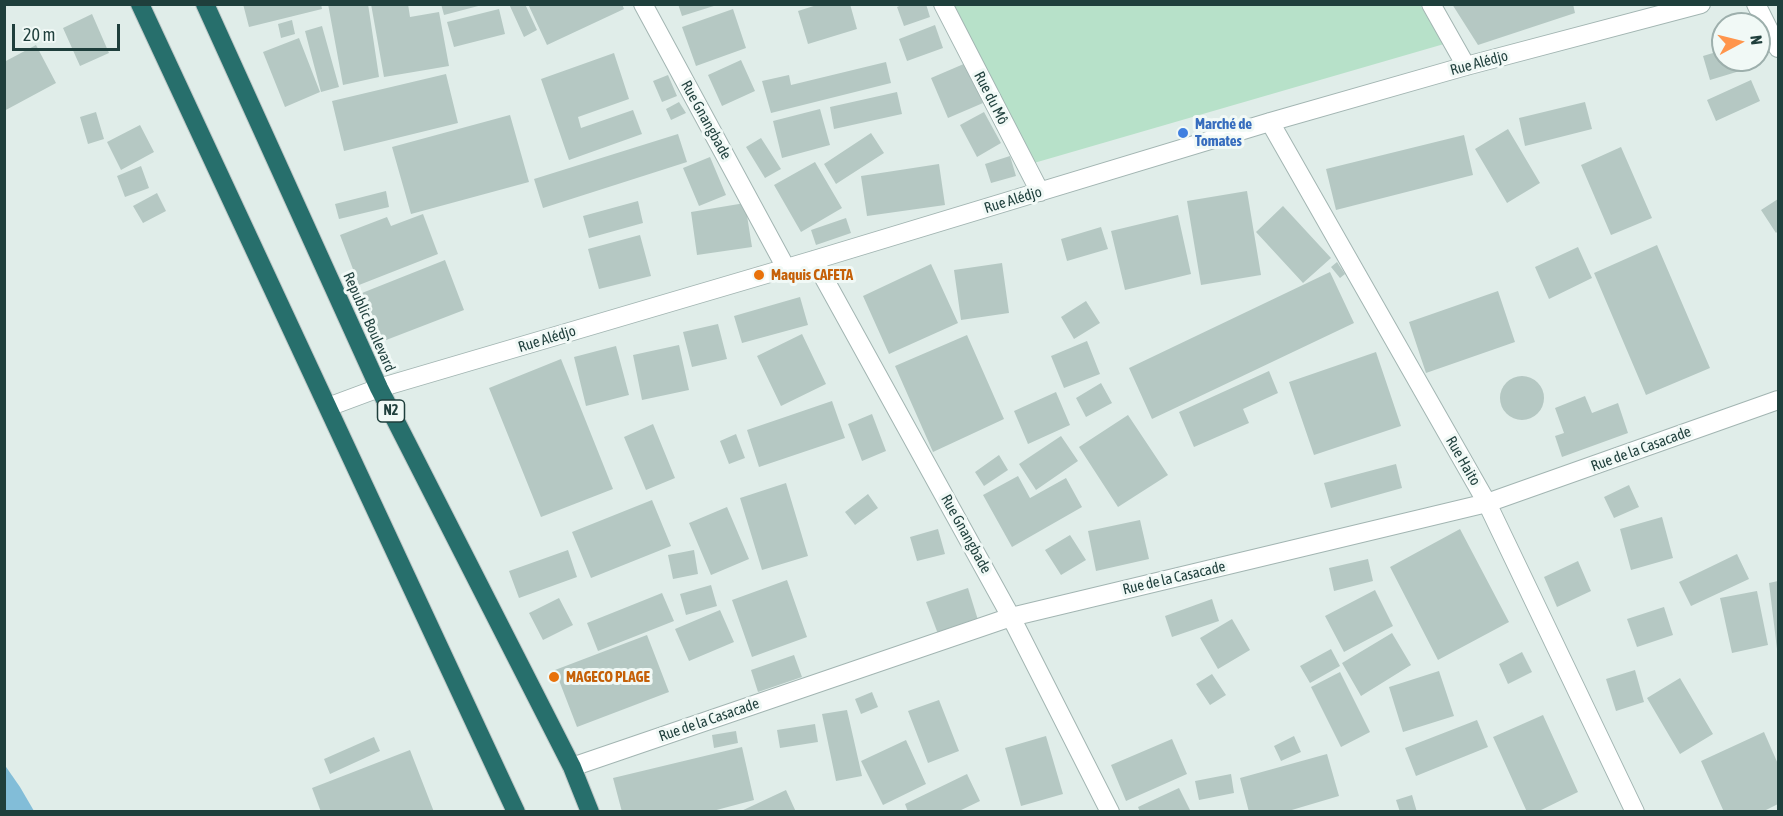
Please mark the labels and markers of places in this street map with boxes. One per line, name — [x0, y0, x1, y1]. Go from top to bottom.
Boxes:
place label: Marché de Tomates — [1195, 115, 1252, 150]
marker: Marché de Tomates — [1176, 126, 1190, 140]
place label: Maquis CAFETA — [771, 266, 853, 284]
marker: Maquis CAFETA — [752, 268, 766, 282]
place label: MAGECO PLAGE — [566, 668, 650, 686]
marker: MAGECO PLAGE — [547, 670, 561, 684]

